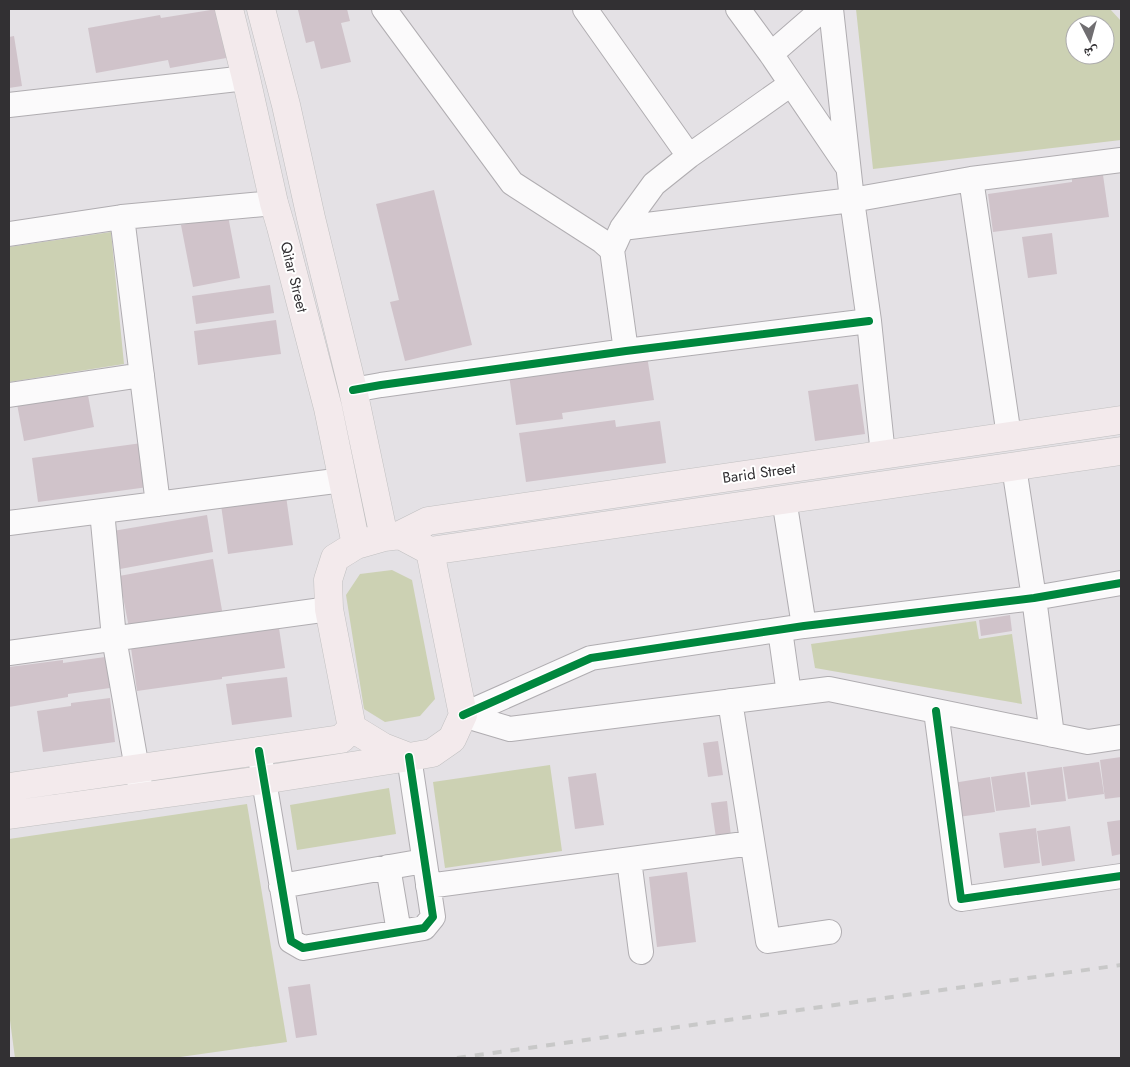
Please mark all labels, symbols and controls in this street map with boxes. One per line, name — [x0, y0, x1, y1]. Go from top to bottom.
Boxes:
north arrow — [1065, 15, 1115, 65]
text: ش — [1083, 42, 1100, 64]
street label: Qitar Street — [275, 239, 313, 315]
street label: Barid Street — [721, 457, 797, 489]

